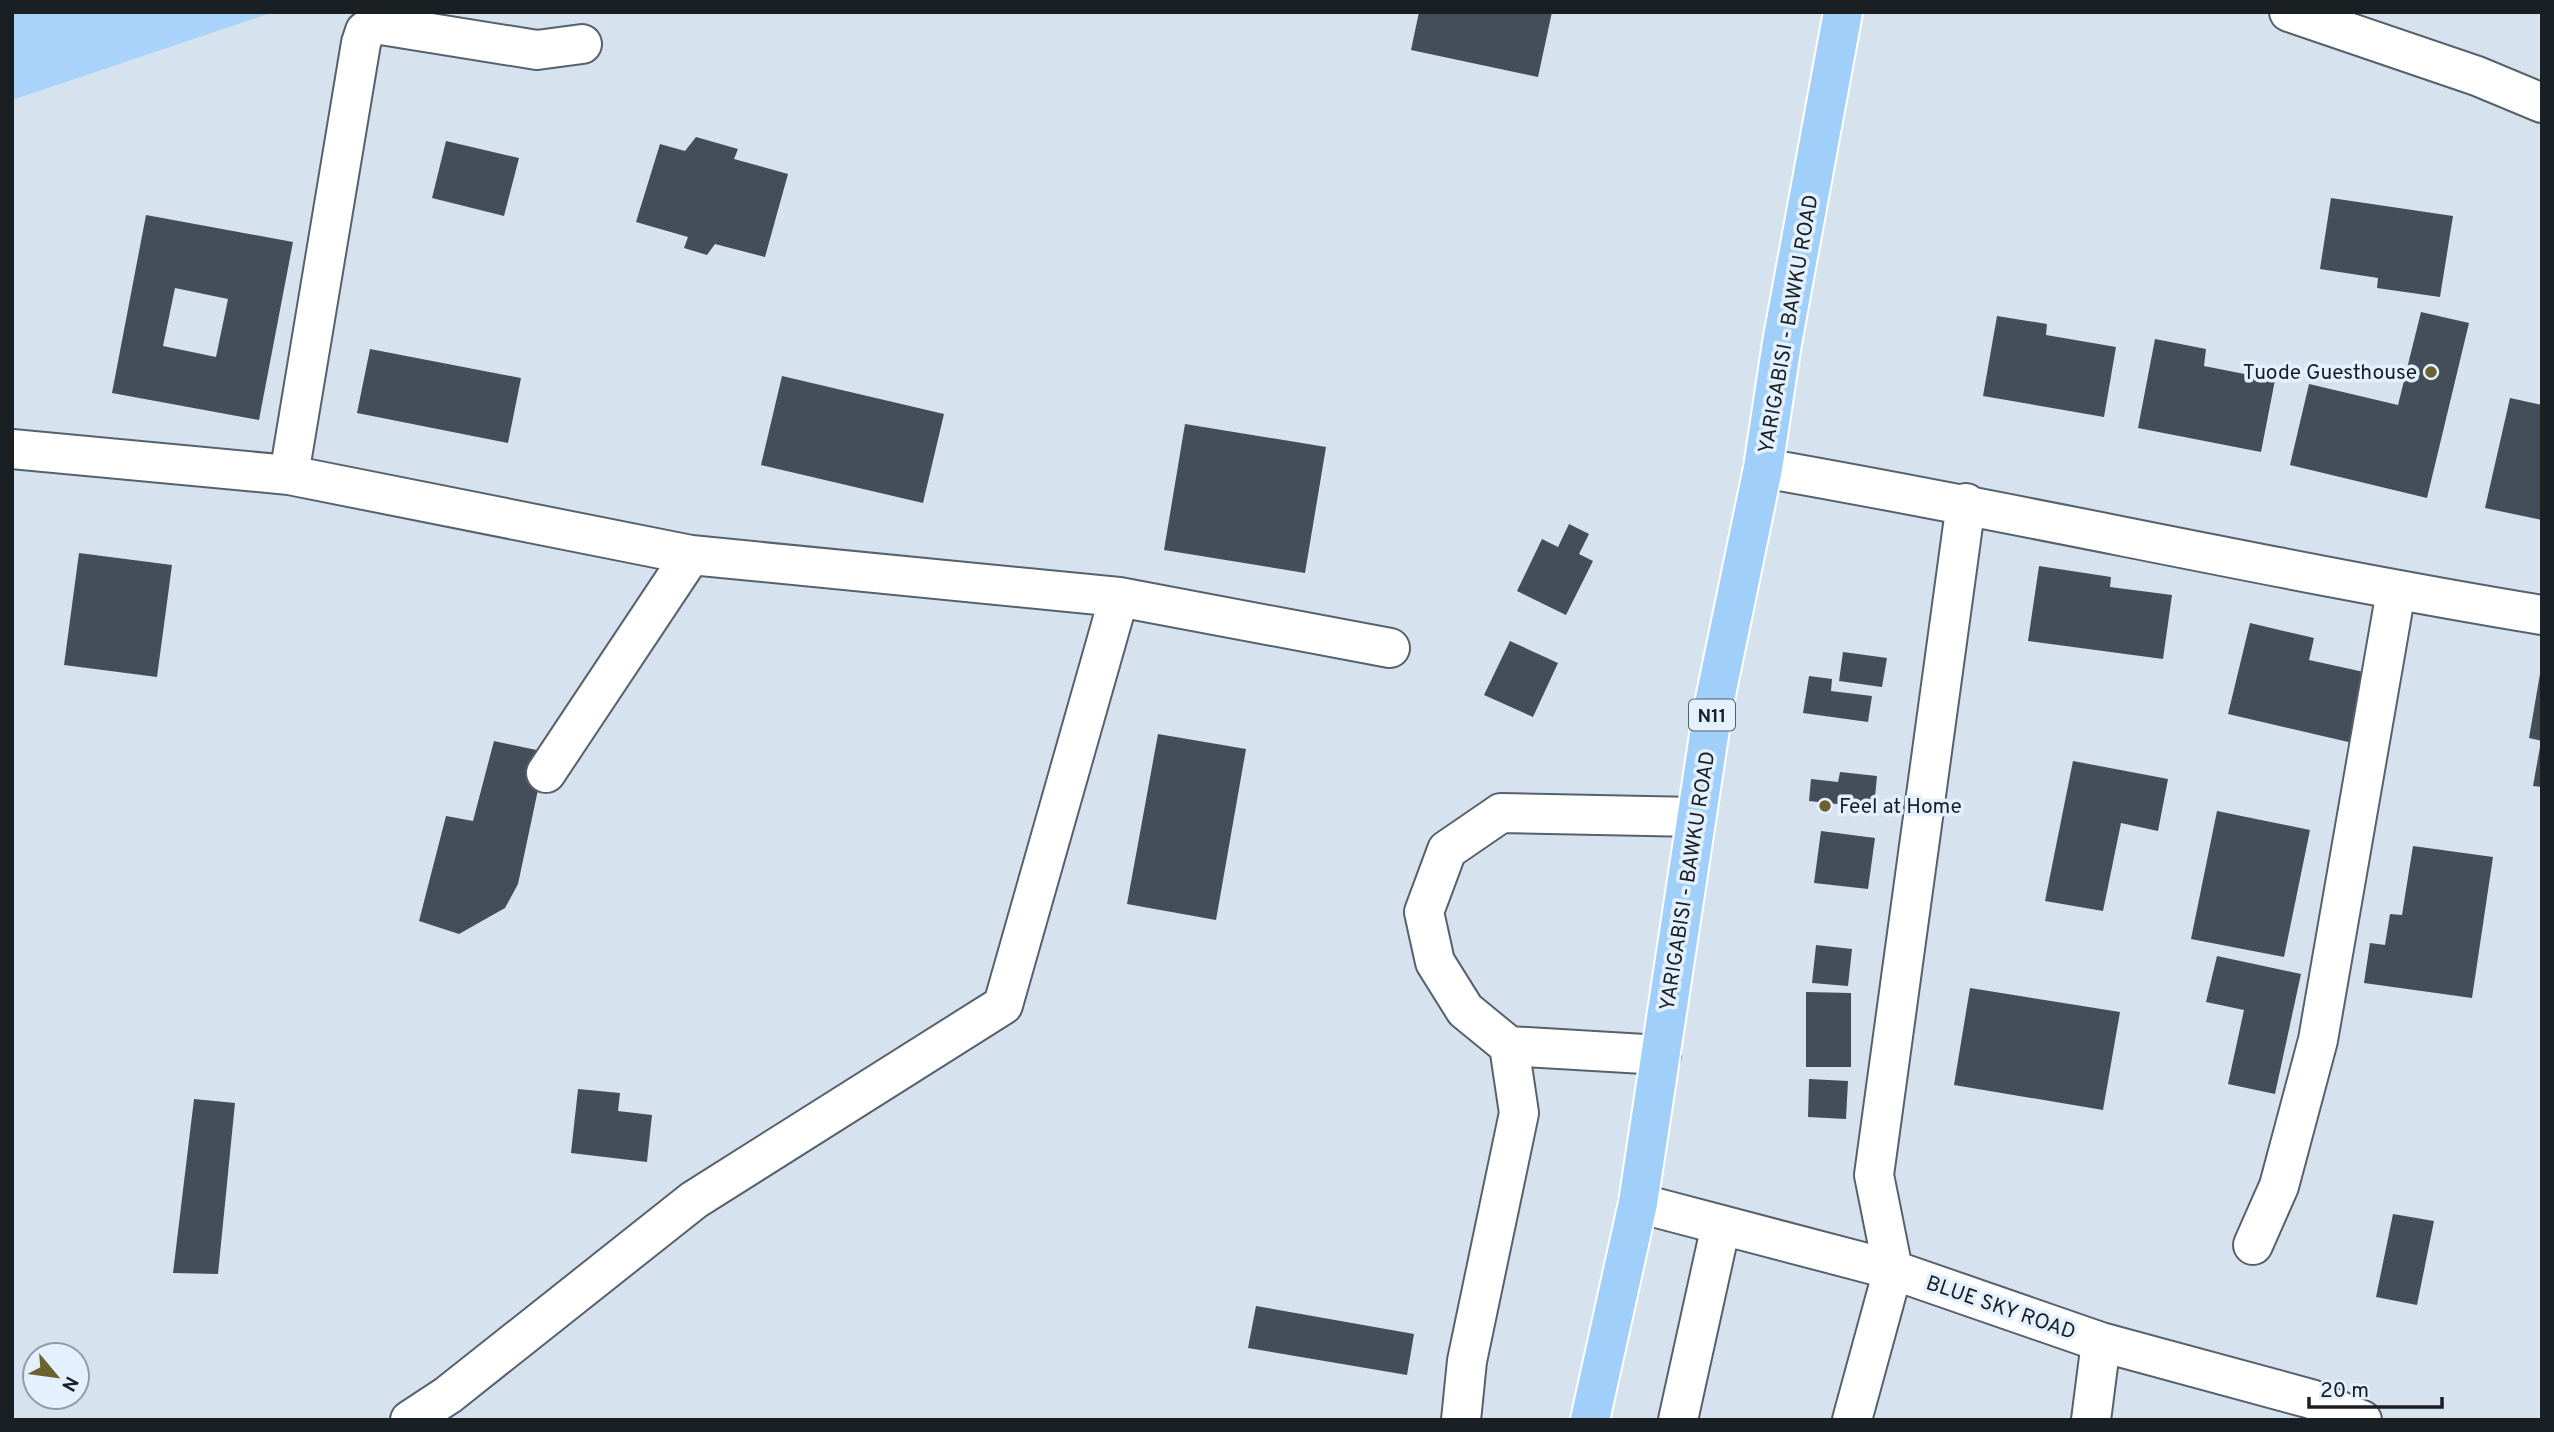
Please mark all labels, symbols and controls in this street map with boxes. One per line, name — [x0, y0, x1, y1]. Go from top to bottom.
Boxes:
street label: YARIGABISI - BAWKU ROAD — [1753, 193, 1826, 456]
place label: Tuode Guesthouse — [2243, 360, 2417, 387]
marker: Tuode Guesthouse — [2423, 364, 2439, 380]
road number: N11 — [1689, 700, 1735, 730]
street label: YARIGABISI - BAWKU ROAD — [1655, 749, 1722, 1013]
place label: Feel at Home — [1839, 794, 1962, 821]
marker: Feel at Home — [1817, 798, 1833, 814]
street label: BLUE SKY ROAD — [1922, 1270, 2079, 1347]
north arrow — [21, 1341, 91, 1411]
scale bar — [2309, 1366, 2442, 1410]
text: N — [55, 1371, 83, 1395]
text: 20 m — [2320, 1378, 2369, 1405]

